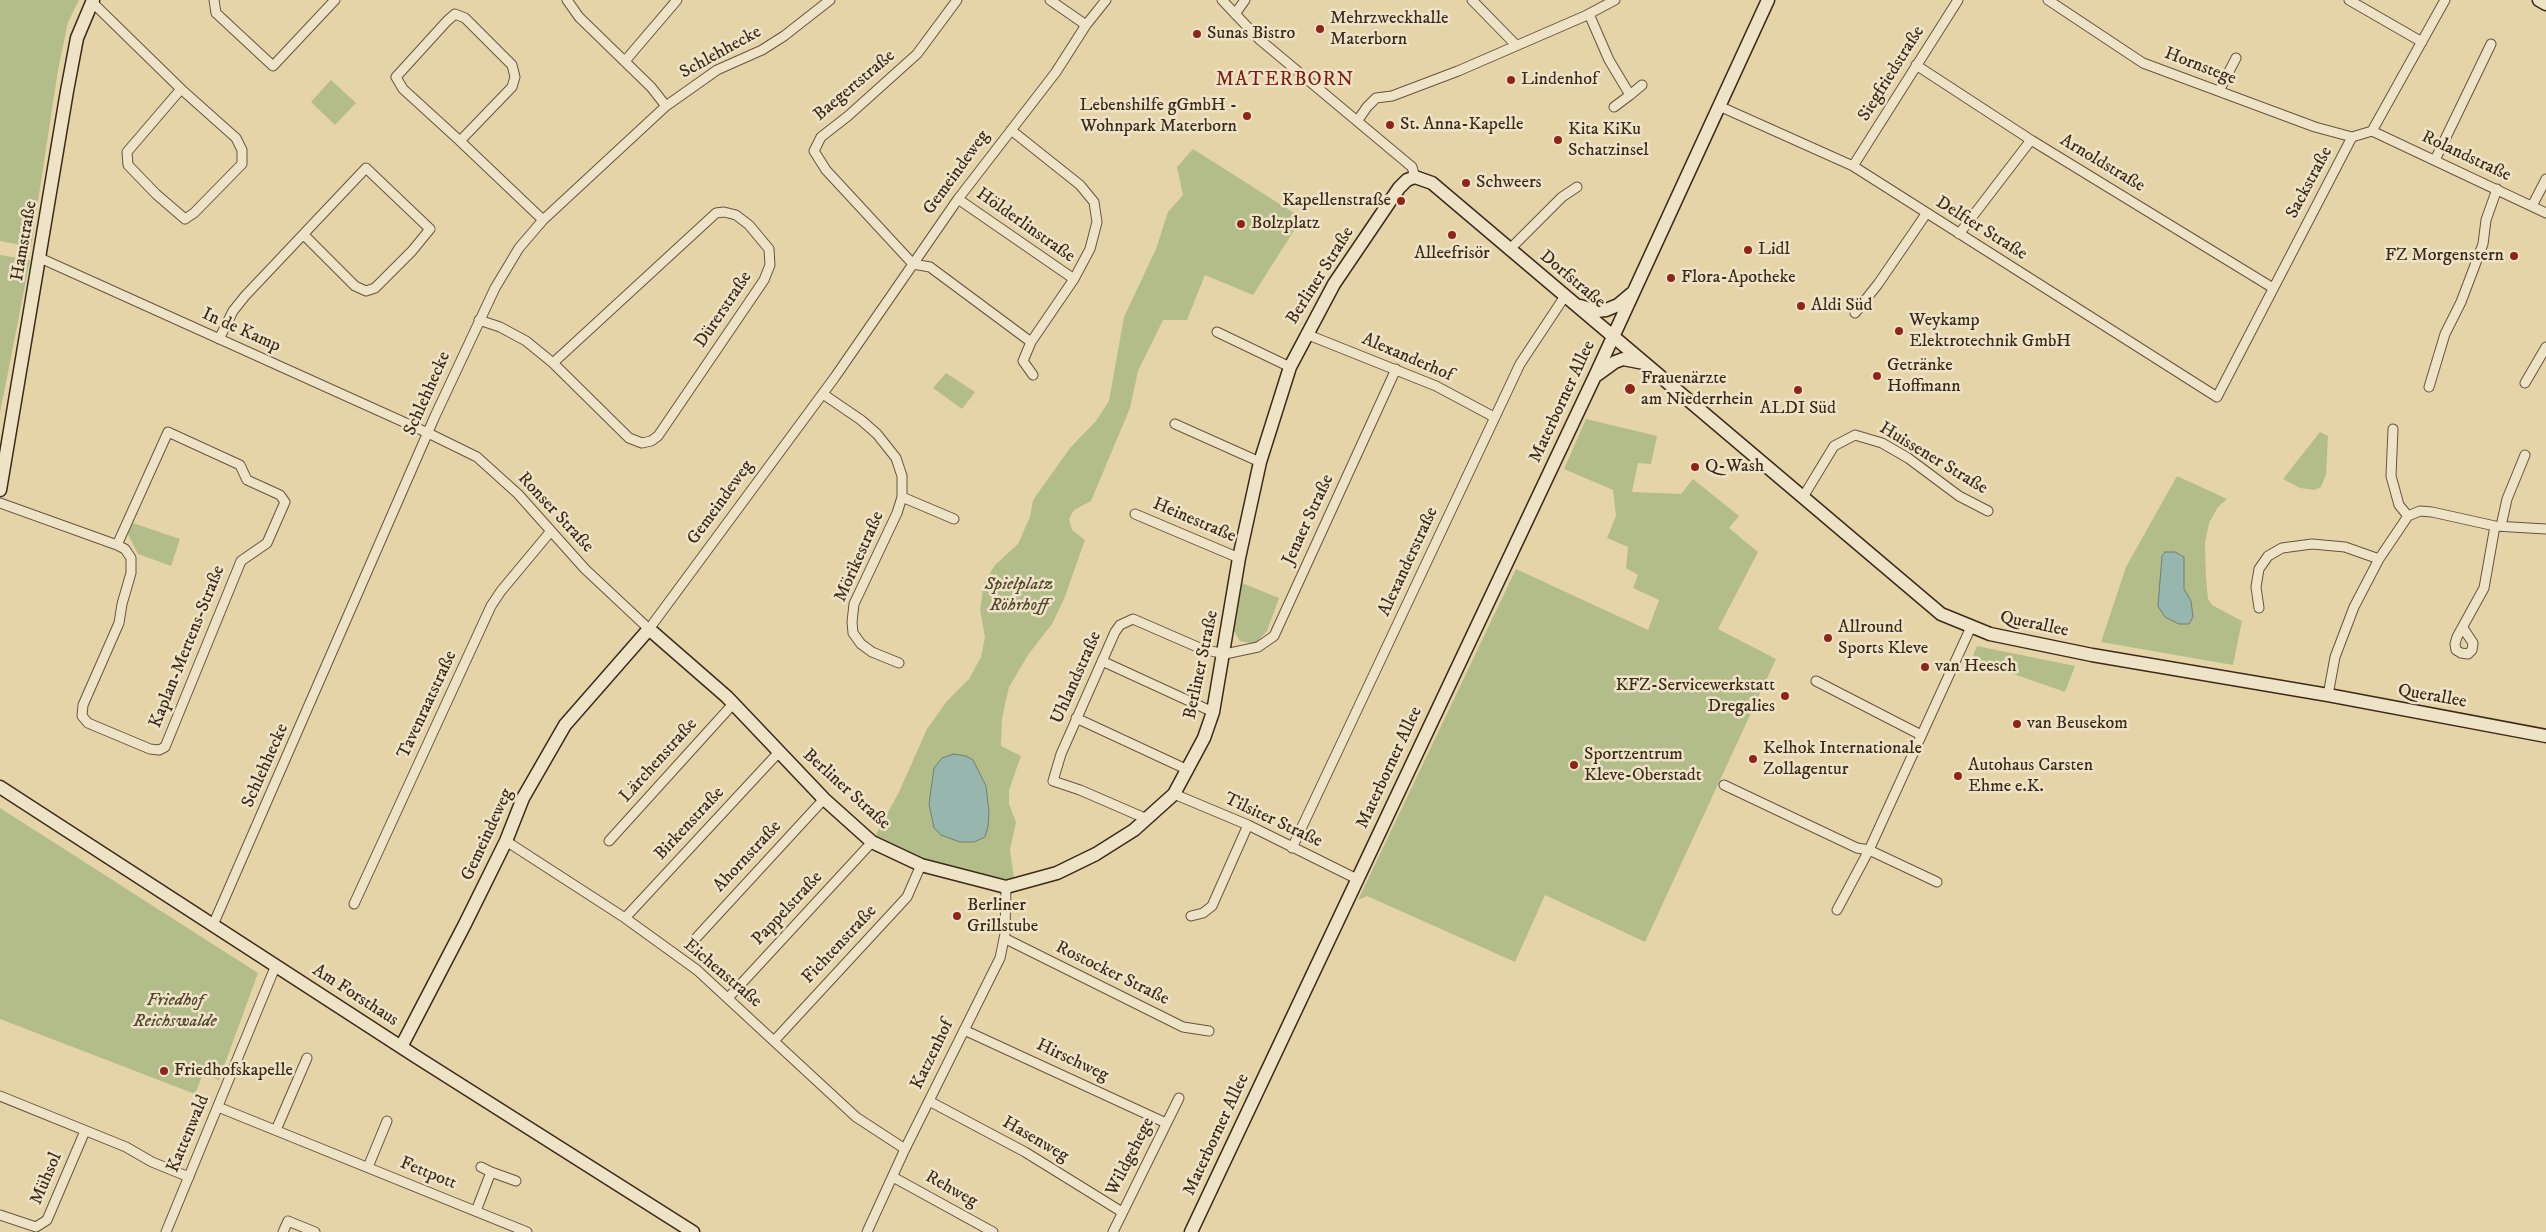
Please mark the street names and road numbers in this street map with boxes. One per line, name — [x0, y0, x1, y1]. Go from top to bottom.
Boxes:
street label: Schlehhecke — [677, 22, 765, 84]
street label: Siegfriedstraße — [1854, 22, 1930, 126]
street label: Hornstege — [2161, 43, 2239, 91]
street label: Baegertstraße — [810, 46, 900, 126]
street label: Gemeindeweg — [919, 127, 995, 219]
street label: Rolandstraße — [2418, 127, 2514, 187]
street label: Arnoldstraße — [2056, 130, 2148, 198]
street label: Sackstraße — [2282, 143, 2338, 223]
street label: Hölderlinstraße — [971, 184, 1079, 268]
street label: Delfter Straße — [1931, 192, 2031, 266]
street label: Hamstraße — [7, 199, 43, 283]
street label: Berliner Straße — [1283, 223, 1359, 329]
street label: Dorfstraße — [1535, 246, 1609, 314]
street label: Dürerstraße — [691, 268, 757, 352]
street label: In de Kamp — [198, 304, 284, 358]
street label: Alexanderhof — [1358, 329, 1456, 387]
street label: Materborner Allee — [1525, 337, 1601, 467]
street label: Schlehhecke — [400, 349, 456, 439]
street label: Huissener Straße — [1875, 418, 1991, 500]
street label: Gemeindeweg — [683, 457, 759, 549]
street label: Ronser Straße — [512, 468, 598, 558]
street label: Jenaer Straße — [1279, 471, 1339, 569]
street label: Heinestraße — [1149, 494, 1239, 548]
street label: Alexanderstraße — [1374, 504, 1444, 620]
street label: Mörikestraße — [830, 508, 890, 606]
street label: Kaplan-Mertens-Straße — [146, 563, 230, 731]
street label: Querallee — [1998, 607, 2070, 643]
street label: Berliner Straße — [1180, 609, 1224, 721]
street label: Uhlandstraße — [1047, 628, 1107, 728]
street label: Tavenraatstraße — [394, 648, 462, 762]
street label: Querallee — [2396, 680, 2468, 714]
street label: Materborner Allee — [1352, 703, 1428, 833]
street label: Lärchenstraße — [616, 714, 702, 808]
street label: Schlehhecke — [238, 721, 294, 811]
street label: Berliner Straße — [798, 745, 894, 835]
street label: Birkenstraße — [651, 783, 729, 865]
street label: Gemeindeweg — [457, 786, 519, 884]
street label: Tilsiter Straße — [1220, 789, 1326, 853]
street label: Ahornstraße — [709, 817, 787, 897]
street label: Pappelstraße — [748, 867, 828, 951]
street label: Fichtenstraße — [798, 901, 882, 989]
street label: Eichenstraße — [678, 935, 766, 1013]
street label: Rostocker Straße — [1052, 937, 1172, 1011]
street label: Am Forsthaus — [308, 960, 402, 1032]
street label: Katzenhof — [907, 1017, 959, 1093]
street label: Hirschweg — [1032, 1035, 1112, 1087]
street label: Materborner Allee — [1179, 1070, 1255, 1200]
street label: Kattenwald — [163, 1092, 215, 1176]
street label: Hasenweg — [998, 1112, 1072, 1168]
street label: Wildgehege — [1102, 1114, 1160, 1200]
street label: Mühsol — [26, 1150, 68, 1208]
street label: Fettpott — [397, 1153, 459, 1195]
street label: Rehweg — [921, 1167, 981, 1213]

